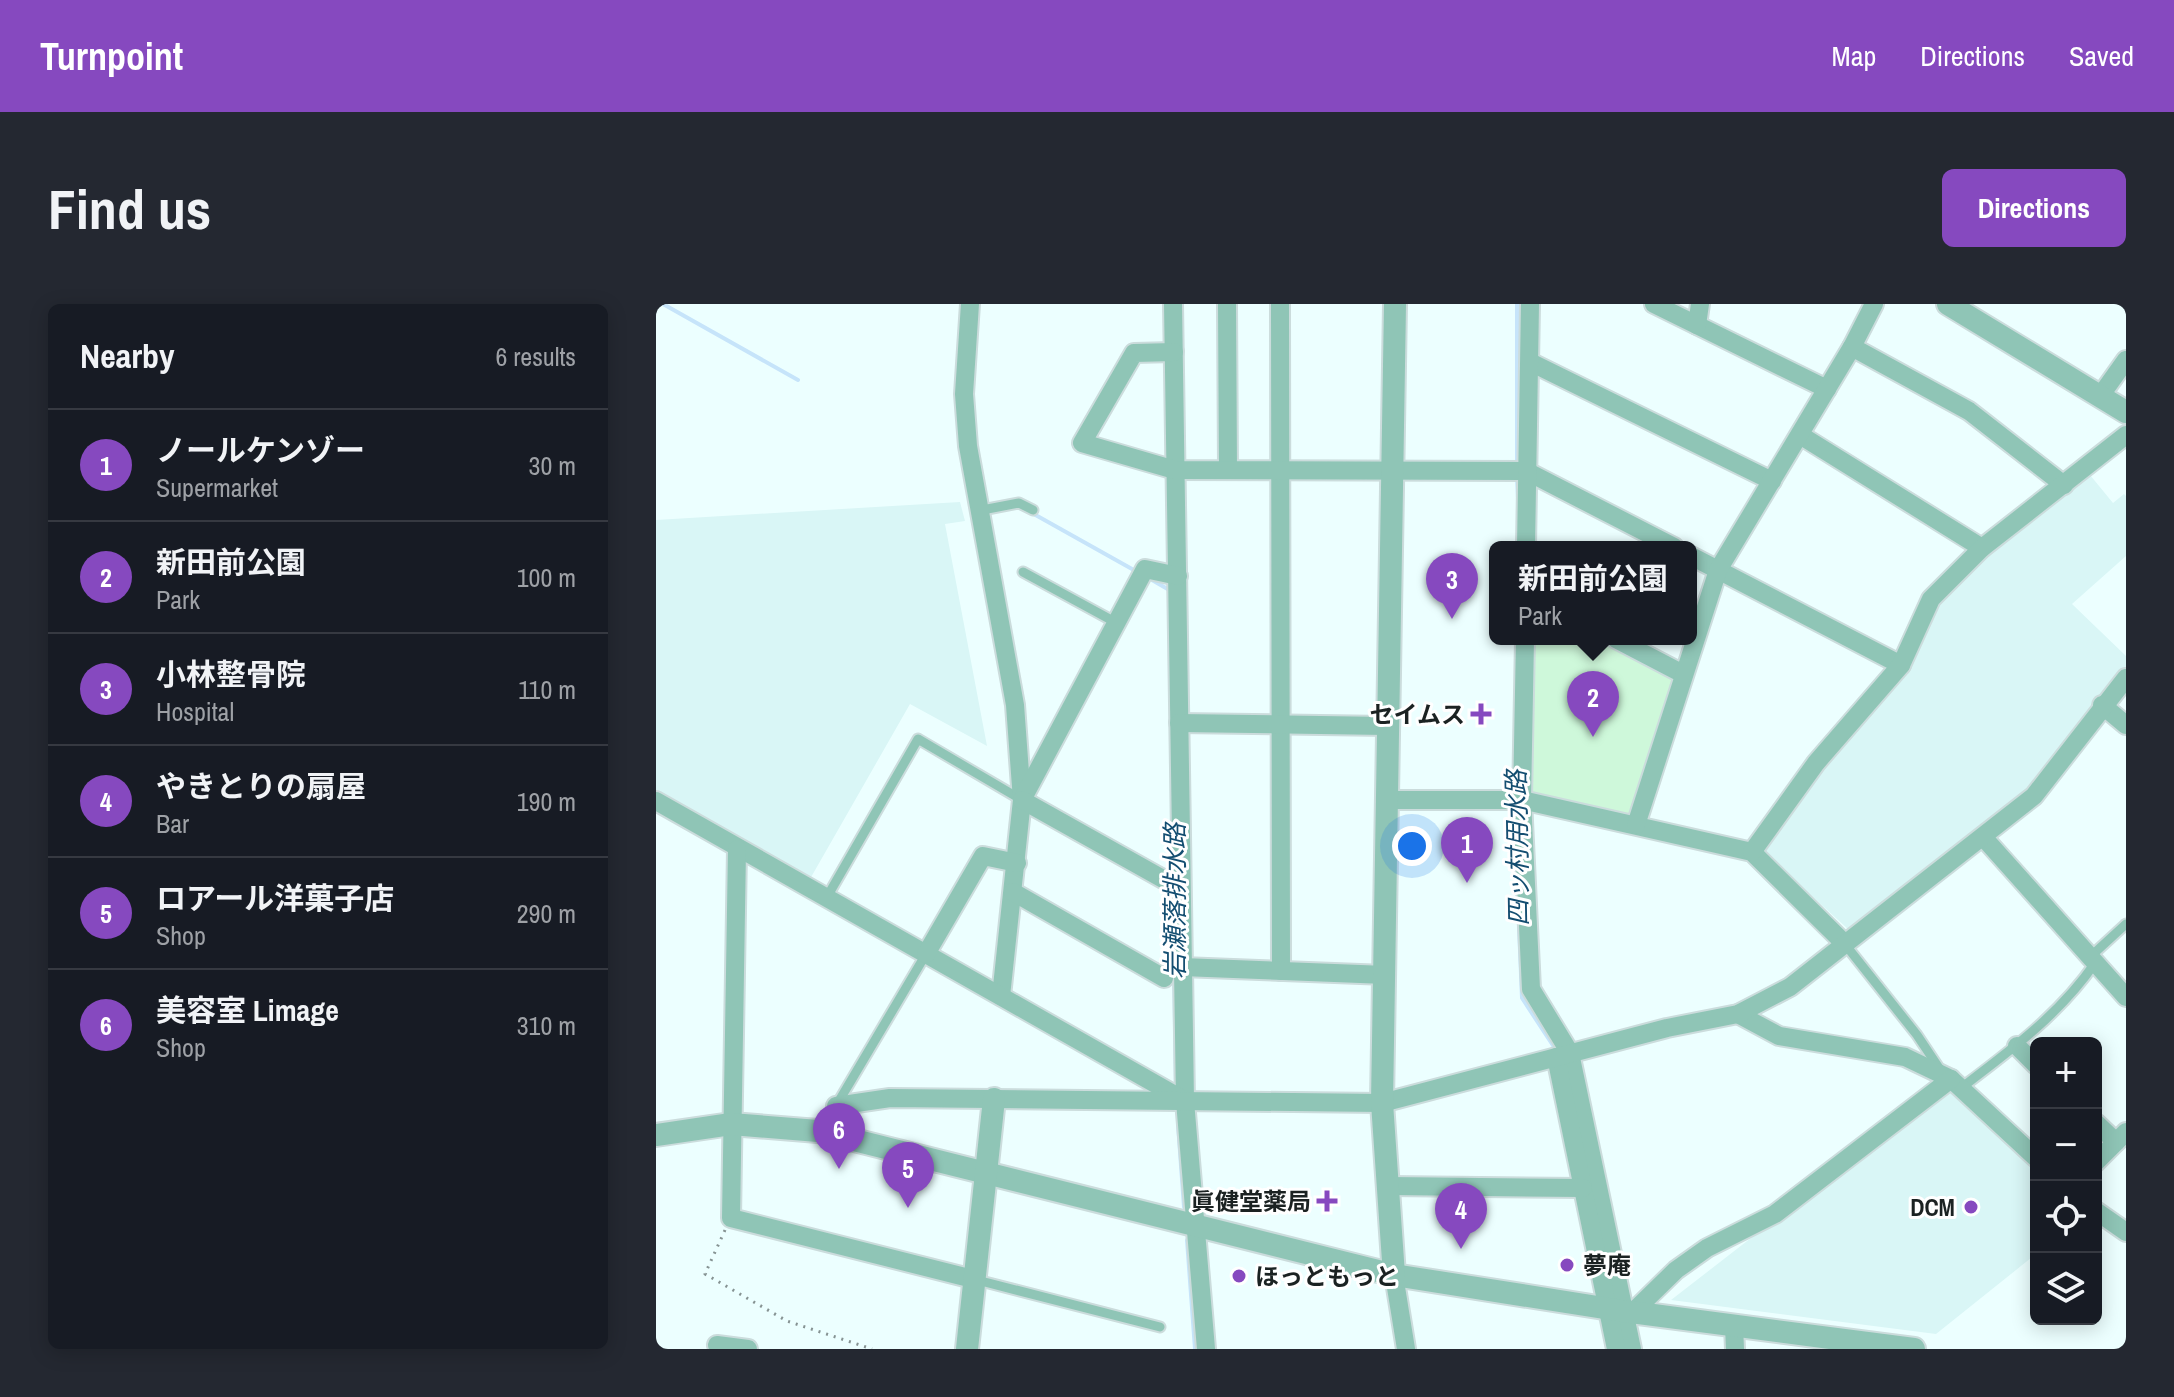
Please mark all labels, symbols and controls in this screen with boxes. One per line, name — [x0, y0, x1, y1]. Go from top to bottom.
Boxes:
text: Turnpoint — [40, 31, 183, 82]
text: Map — [1832, 37, 1876, 75]
text: Directions — [1920, 37, 2025, 75]
text: Saved — [2069, 37, 2134, 75]
button: Directions — [1942, 169, 2126, 247]
text: Find us — [48, 171, 211, 246]
text: Nearby — [80, 333, 175, 379]
text: 6 results — [495, 339, 576, 374]
text: ノールケンゾー — [156, 430, 365, 470]
text: 1 — [100, 448, 112, 483]
text: 30 m — [529, 448, 576, 483]
text: Supermarket — [156, 470, 278, 505]
popup — [1489, 541, 1697, 645]
text: 新田前公園 — [156, 542, 306, 582]
pin: 3 — [1426, 553, 1478, 619]
text: 新田前公園 — [1518, 558, 1668, 598]
text: 2 — [100, 560, 112, 595]
text: 100 m — [517, 560, 576, 595]
text: Park — [156, 582, 200, 617]
text: Park — [1518, 598, 1562, 633]
text: 小林整骨院 — [156, 654, 306, 694]
pin: 2 — [1567, 671, 1619, 737]
text: 3 — [100, 672, 112, 707]
text: 110 m — [518, 672, 576, 707]
text: Hospital — [156, 694, 234, 729]
place label: セイムス — [1369, 698, 1465, 730]
marker: セイムス — [1472, 705, 1490, 723]
text: やきとりの扇屋 — [156, 766, 366, 806]
water label: 四ッ村用水路 — [1498, 768, 1536, 926]
text: 4 — [100, 784, 112, 819]
text: 190 m — [517, 784, 576, 819]
text: Bar — [156, 806, 189, 841]
pin: 1 — [1441, 817, 1493, 883]
water label: 岩瀬落排水路 — [1157, 821, 1192, 979]
your location — [1392, 826, 1432, 866]
text: ロアール洋菓子店 — [156, 878, 394, 918]
text: 5 — [100, 896, 112, 931]
text: 290 m — [517, 896, 576, 931]
text: Shop — [156, 918, 206, 953]
text: 美容室 Limage — [156, 990, 339, 1030]
text: 6 — [100, 1008, 112, 1043]
text: 310 m — [517, 1008, 576, 1043]
text: Shop — [156, 1030, 206, 1065]
map controls — [2030, 1037, 2102, 1325]
button: + — [2030, 1037, 2102, 1109]
pin: 6 — [813, 1103, 865, 1169]
button: − — [2030, 1109, 2102, 1181]
pin: 5 — [882, 1142, 934, 1208]
button: locate — [2030, 1181, 2102, 1253]
pin: 4 — [1435, 1183, 1487, 1249]
place label: 眞健堂薬局 — [1191, 1185, 1311, 1217]
place label: DCM — [1910, 1191, 1955, 1223]
marker: 眞健堂薬局 — [1318, 1192, 1336, 1210]
marker: DCM — [1962, 1198, 1980, 1216]
place label: 夢庵 — [1583, 1249, 1631, 1281]
button: layers — [2030, 1253, 2102, 1325]
marker: 夢庵 — [1558, 1256, 1576, 1274]
place label: ほっともっと — [1255, 1260, 1399, 1292]
marker: ほっともっと — [1230, 1267, 1248, 1285]

